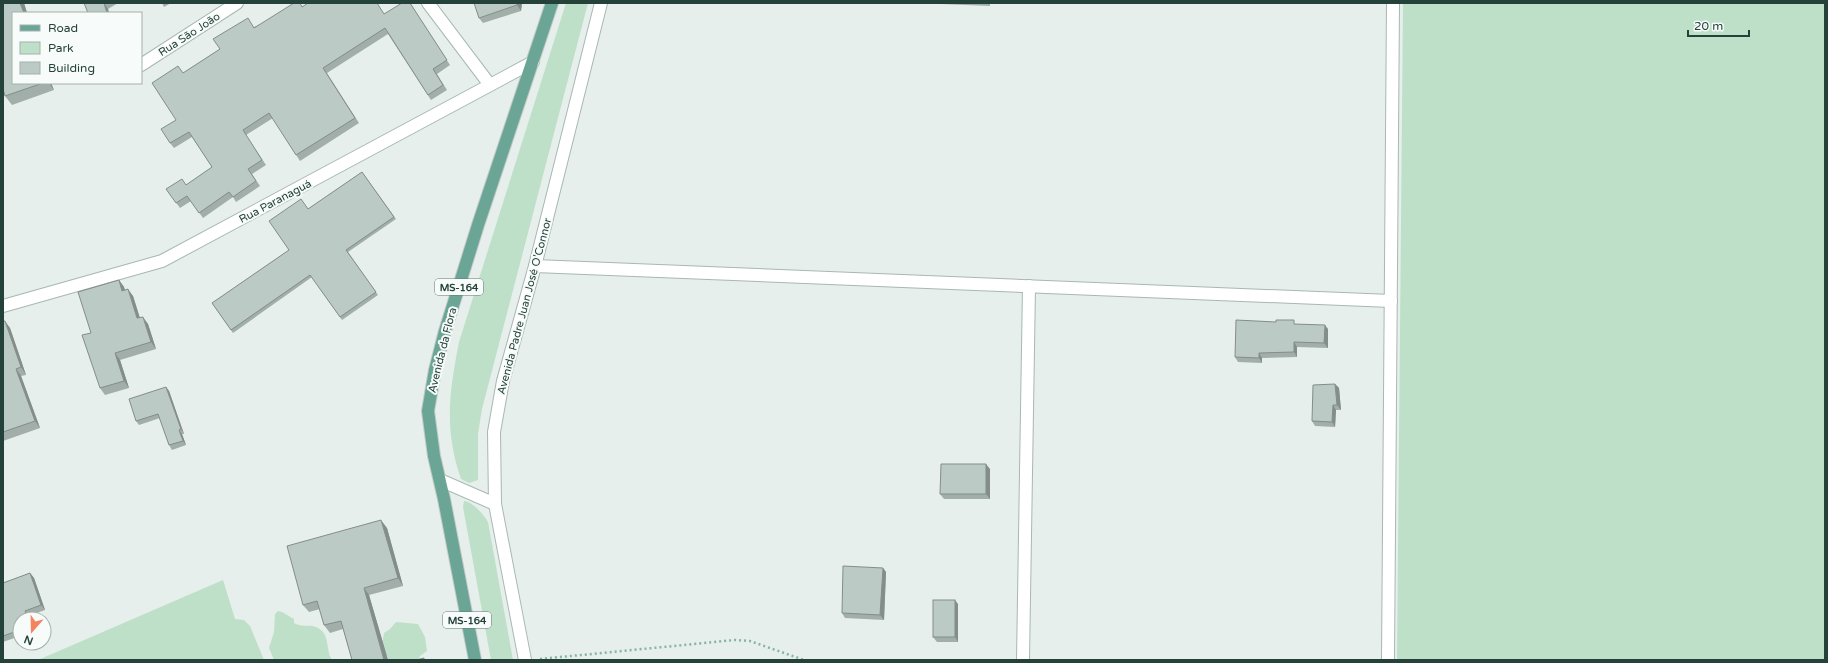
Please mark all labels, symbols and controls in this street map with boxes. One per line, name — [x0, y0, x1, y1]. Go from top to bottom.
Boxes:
street label: Rua São João — [156, 10, 223, 59]
legend — [12, 12, 142, 84]
scale bar — [1688, 12, 1749, 38]
text: 20 m — [1694, 19, 1723, 33]
text: Road — [48, 21, 78, 35]
text: Park — [48, 41, 74, 55]
text: Building — [48, 61, 95, 75]
street label: Rua Paranaguá — [237, 177, 314, 226]
street label: Avenida Padre Juan José O'Connor — [495, 216, 555, 396]
road number: MS-164 — [435, 279, 483, 295]
street label: Avenida da Flora — [426, 306, 459, 394]
north arrow — [12, 611, 52, 651]
road number: MS-164 — [443, 612, 491, 628]
text: N — [22, 632, 35, 648]

